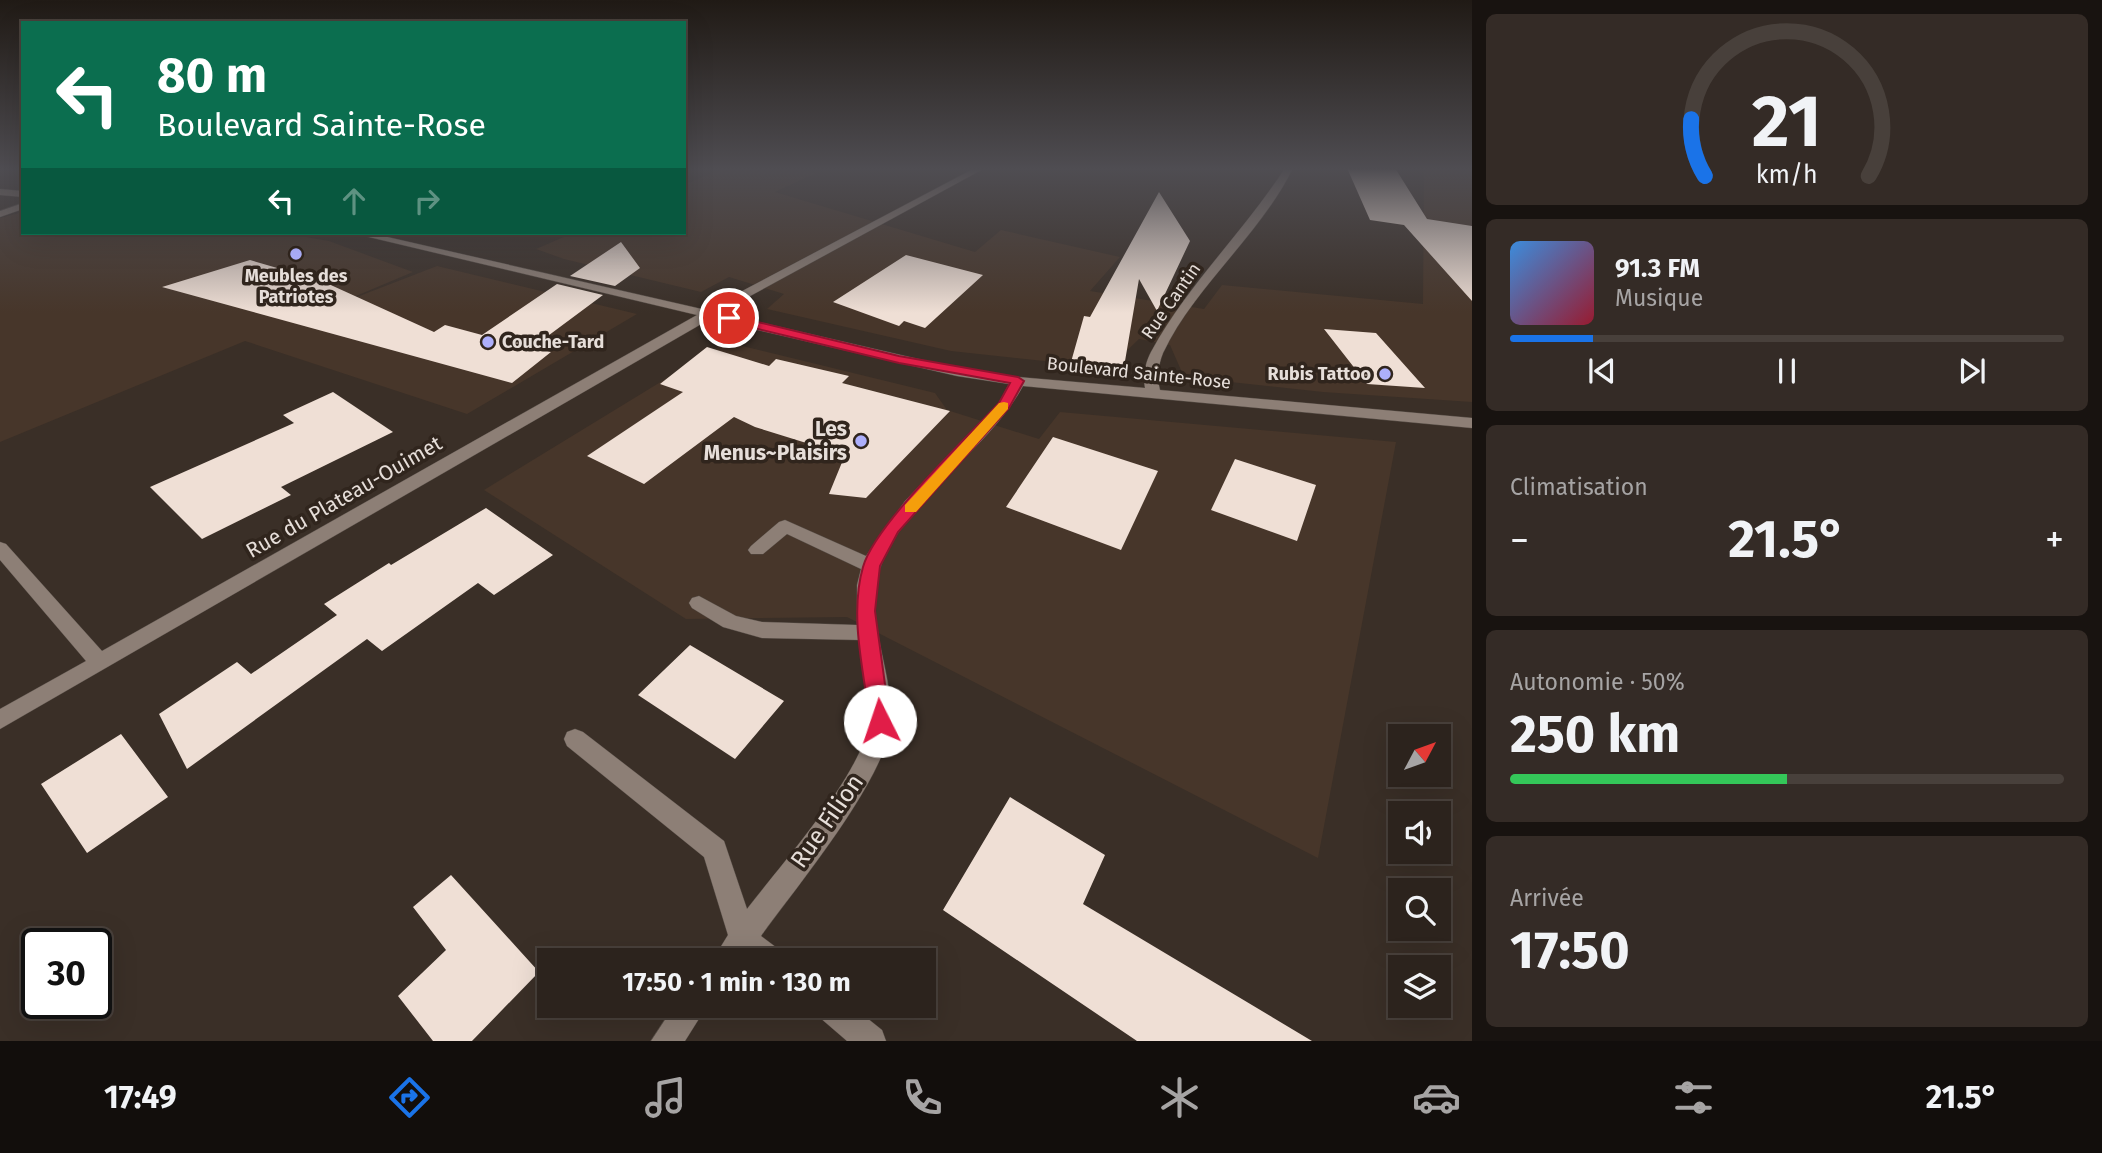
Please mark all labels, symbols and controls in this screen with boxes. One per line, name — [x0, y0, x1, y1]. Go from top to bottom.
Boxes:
text: 80 m — [157, 46, 267, 105]
icon: left — [42, 49, 133, 140]
text: 21 — [1752, 78, 1822, 165]
text: Boulevard Sainte-Rose — [157, 106, 486, 144]
text: km/h — [1756, 160, 1818, 190]
icon: left — [262, 182, 300, 220]
icon: ahead — [335, 182, 373, 220]
icon: right — [408, 182, 446, 220]
marker: Meubles des Patriotes — [288, 246, 304, 262]
text: 91.3 FM — [1615, 253, 1700, 284]
street label: Rue Cantin — [1137, 259, 1205, 343]
place label: Meubles des Patriotes — [245, 265, 348, 308]
text: Musique — [1615, 284, 1703, 312]
pin — [699, 288, 759, 348]
icon: arrive — [710, 299, 748, 337]
place label: Couche-Tard — [502, 331, 604, 353]
marker: Couche-Tard — [480, 334, 496, 350]
street label: Boulevard Sainte-Rose — [1046, 352, 1232, 394]
icon: previous — [1583, 352, 1621, 390]
icon: pause — [1768, 352, 1806, 390]
icon: next — [1953, 352, 1991, 390]
place label: Rubis Tattoo — [1268, 363, 1371, 385]
marker: Rubis Tattoo — [1377, 366, 1393, 382]
place label: Les Menus~Plaisirs — [704, 416, 847, 466]
street label: Rue du Plateau-Ouimet — [241, 430, 447, 564]
marker: Les Menus~Plaisirs — [853, 433, 869, 449]
text: Climatisation — [1510, 473, 1648, 501]
text: 21.5° — [1728, 508, 1846, 571]
text: − — [1510, 517, 1529, 563]
text: + — [2045, 517, 2064, 563]
text: Autonomie · 50% — [1510, 668, 1685, 696]
position arrow — [843, 684, 917, 758]
text: 250 km — [1510, 703, 1680, 766]
north arrow — [1388, 724, 1451, 788]
map controls — [1388, 724, 1451, 1018]
street label: Rue Filion — [785, 769, 869, 873]
button: sound — [1388, 801, 1451, 864]
button: search — [1388, 878, 1451, 941]
text: Arrivée — [1510, 884, 1584, 912]
text: 17:50 — [1510, 919, 1630, 982]
speed limit sign: 30 — [21, 928, 112, 1019]
button: layers — [1388, 955, 1451, 1018]
text: 17:50 · 1 min · 130 m — [622, 967, 851, 998]
icon: directions — [385, 1073, 434, 1122]
icon: music — [641, 1073, 690, 1122]
icon: phone — [898, 1073, 947, 1122]
icon: climate — [1155, 1073, 1204, 1122]
icon: car — [1412, 1073, 1461, 1122]
icon: filters — [1669, 1073, 1718, 1122]
text: 17:49 — [104, 1078, 177, 1116]
text: 21.5° — [1926, 1078, 1998, 1116]

